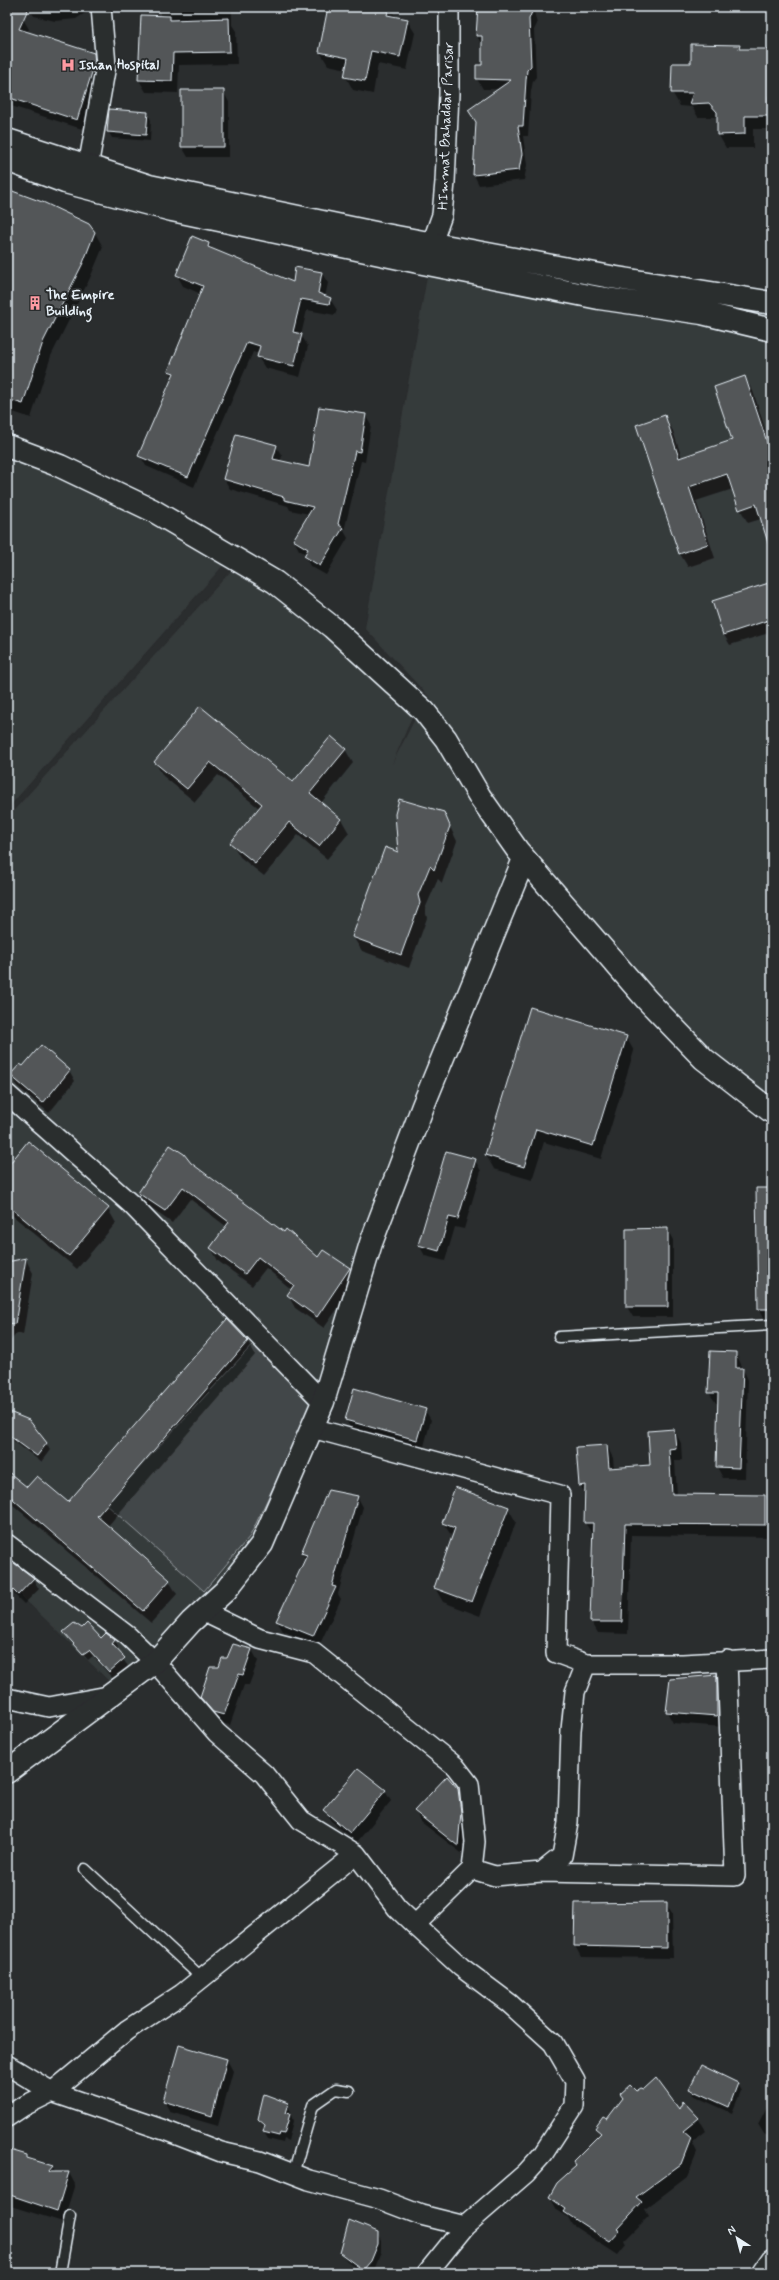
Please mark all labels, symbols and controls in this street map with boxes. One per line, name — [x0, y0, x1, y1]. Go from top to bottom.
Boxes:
street label: HImmat Bahaddar Parisar — [434, 42, 458, 210]
place label: Ishan Hospital — [79, 56, 159, 74]
hospital icon: Ishan Hospital — [60, 57, 76, 73]
place label: The Empire Building — [46, 286, 114, 323]
building icon: The Empire Building — [27, 295, 43, 311]
north arrow — [717, 2218, 757, 2258]
text: N — [725, 2223, 739, 2239]

